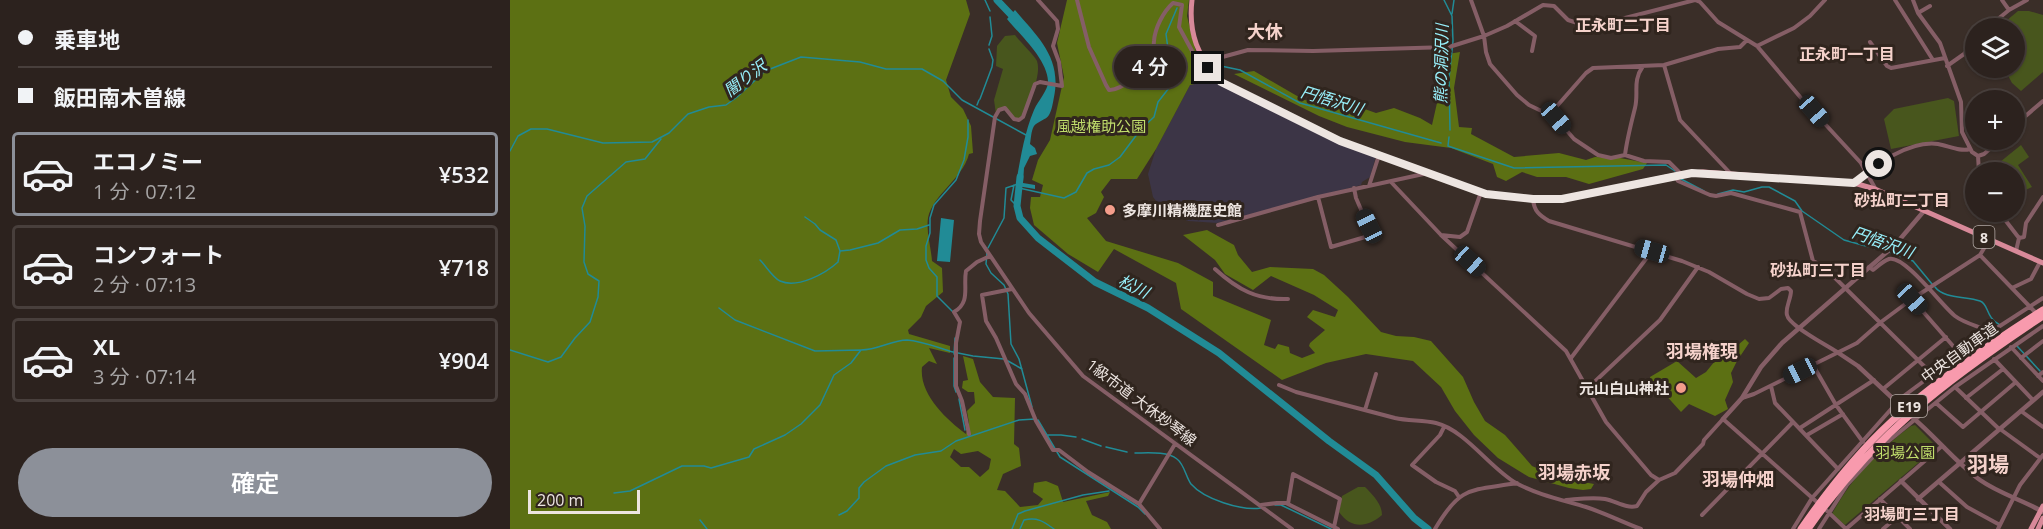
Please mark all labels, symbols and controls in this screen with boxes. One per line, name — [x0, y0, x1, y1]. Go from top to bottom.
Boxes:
district label: 正永町二丁目 — [1575, 14, 1671, 36]
map controls — [1965, 18, 2025, 222]
button: layers — [1965, 18, 2025, 78]
district label: 大休 — [1247, 19, 1283, 43]
water label: 熊の洞沢川 — [1429, 22, 1453, 104]
text: 乗車地 — [54, 24, 120, 54]
district label: 正永町一丁目 — [1799, 43, 1895, 65]
callout: 4 分 — [1115, 47, 1187, 89]
text: 4 分 — [1132, 53, 1168, 80]
water label: 闇り沢 — [719, 54, 772, 101]
route end — [1194, 54, 1221, 81]
water label: 円悟沢川 — [1298, 80, 1368, 120]
text: 飯田南木曽線 — [54, 82, 186, 112]
button: + — [1965, 90, 2025, 150]
car — [1795, 92, 1833, 130]
car — [1537, 99, 1575, 137]
park label: 風越権助公園 — [1056, 116, 1146, 136]
text: エコノミー — [93, 146, 203, 176]
icon: car — [21, 147, 75, 201]
route start — [1865, 150, 1892, 177]
text: ¥532 — [439, 159, 489, 189]
button: − — [1965, 162, 2025, 222]
text: 1 分 · 07:12 — [93, 178, 196, 205]
district label: 砂払町二丁目 — [1854, 189, 1950, 211]
place label: 多摩川精機歴史館 — [1122, 200, 1242, 220]
marker: 多摩川精機歴史館 — [1103, 203, 1117, 217]
car — [1353, 206, 1385, 246]
water label: 円悟沢川 — [1849, 221, 1919, 264]
road number: 8 — [1974, 226, 1994, 248]
car — [1632, 237, 1672, 265]
text: コンフォート — [93, 239, 224, 269]
icon: car — [21, 240, 75, 294]
car — [1451, 242, 1489, 280]
text: ¥718 — [439, 252, 489, 282]
district label: 砂払町三丁目 — [1770, 259, 1866, 281]
water label: 松川 — [1115, 269, 1155, 304]
text: 2 分 · 07:13 — [93, 271, 196, 298]
car — [1893, 280, 1931, 318]
street label: 中央自動車道 — [1917, 317, 2001, 387]
text: XL — [93, 331, 120, 361]
icon: car — [21, 333, 75, 387]
district label: 羽場権現 — [1666, 339, 1738, 363]
text: ¥904 — [439, 345, 489, 375]
street label: 1級市道 大休妙琴線 — [1083, 354, 1201, 450]
car — [1780, 355, 1820, 387]
text: 3 分 · 07:14 — [93, 363, 196, 390]
place label: 元山白山神社 — [1579, 378, 1669, 398]
marker: 元山白山神社 — [1674, 381, 1688, 395]
road number: E19 — [1891, 395, 1927, 417]
park label: 羽場公園 — [1875, 442, 1935, 462]
button: 確定 — [18, 448, 492, 517]
district label: 羽場 — [1967, 450, 2009, 478]
district label: 羽場赤坂 — [1538, 460, 1611, 484]
district label: 羽場仲畑 — [1702, 467, 1774, 491]
scale bar — [528, 487, 640, 514]
text: 200 m — [537, 489, 583, 511]
district label: 羽場町三丁目 — [1864, 503, 1960, 525]

